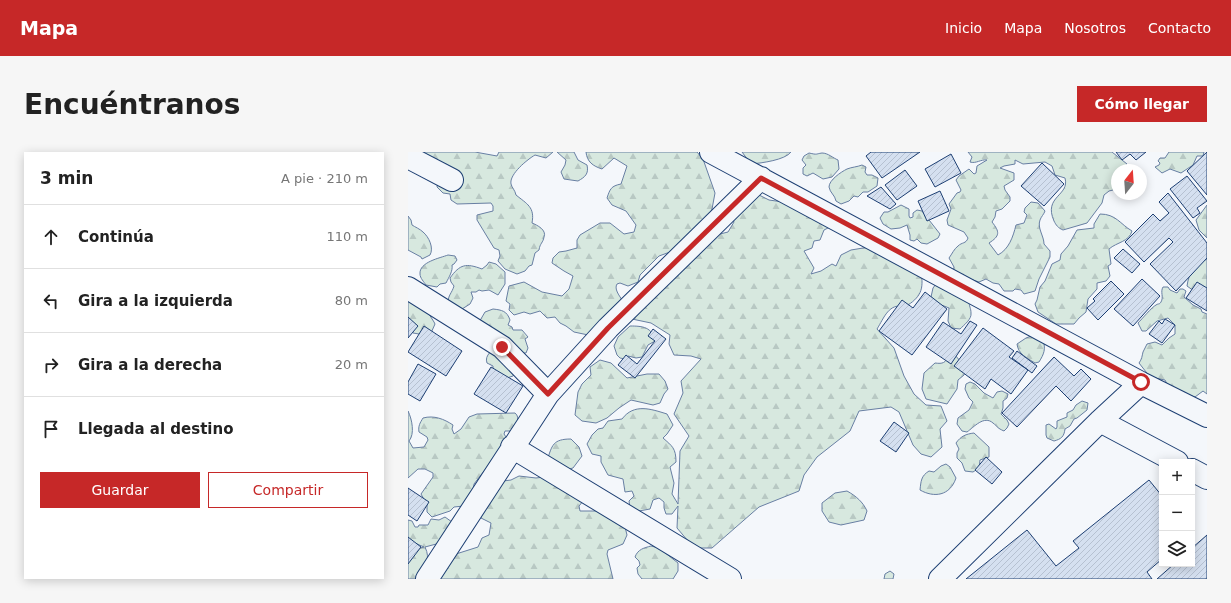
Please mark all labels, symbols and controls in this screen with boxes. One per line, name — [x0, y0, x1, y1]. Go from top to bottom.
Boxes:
text: Mapa — [20, 17, 78, 39]
text: Inicio — [945, 20, 982, 36]
text: Mapa — [1004, 20, 1042, 36]
text: Nosotros — [1064, 20, 1126, 36]
text: Contacto — [1148, 20, 1211, 36]
button: Cómo llegar — [1077, 86, 1207, 122]
text: Encuéntranos — [24, 88, 240, 121]
north arrow — [1111, 164, 1147, 200]
text: 3 min — [40, 168, 93, 188]
text: A pie · 210 m — [281, 171, 368, 186]
icon: ahead — [40, 226, 62, 248]
text: Continúa — [78, 228, 154, 246]
text: 110 m — [326, 229, 368, 244]
icon: left — [40, 290, 62, 312]
text: Gira a la izquierda — [78, 292, 233, 310]
text: 80 m — [335, 293, 368, 308]
route end — [493, 338, 511, 356]
icon: right — [40, 354, 62, 376]
text: Gira a la derecha — [78, 356, 222, 374]
text: 20 m — [335, 357, 368, 372]
route start — [1132, 373, 1150, 391]
icon: arrive — [40, 418, 62, 440]
text: Llegada al destino — [78, 420, 233, 438]
map controls — [1159, 459, 1195, 567]
button: + — [1159, 459, 1195, 495]
button: Guardar — [40, 472, 200, 508]
button: Compartir — [208, 472, 368, 508]
button: − — [1159, 495, 1195, 531]
button: layers — [1159, 531, 1195, 567]

